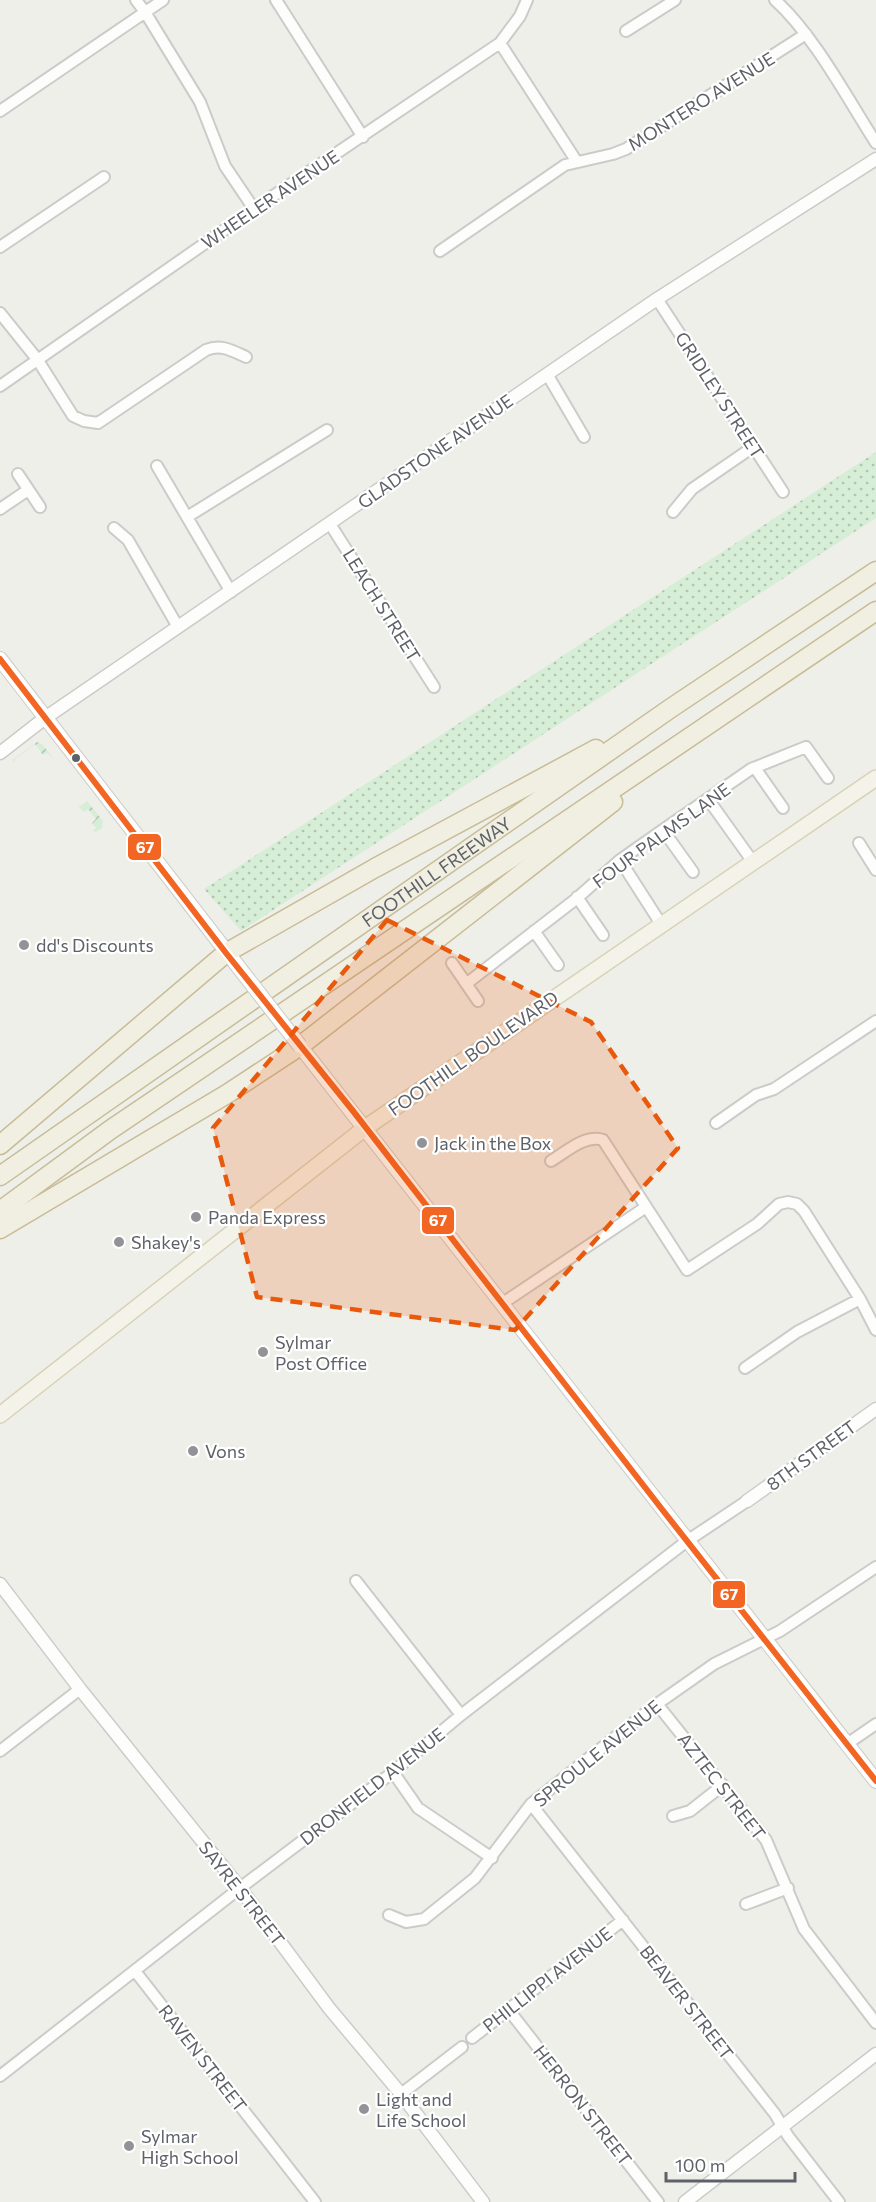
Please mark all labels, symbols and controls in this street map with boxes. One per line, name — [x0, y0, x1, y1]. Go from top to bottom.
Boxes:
street label: MONTERO AVENUE — [624, 47, 778, 155]
street label: WHEELER AVENUE — [197, 145, 343, 253]
street label: GRIDLEY STREET — [671, 328, 769, 462]
street label: GLADSTONE AVENUE — [353, 389, 517, 513]
street label: LEACH STREET — [338, 544, 426, 666]
unlabelled marker — [70, 752, 82, 764]
street label: FOUR PALMS LANE — [588, 778, 734, 892]
street label: FOOTHILL FREEWAY — [358, 812, 515, 931]
line badge: 67 — [127, 833, 162, 861]
text: 67 — [136, 837, 154, 856]
place label: dd's Discounts — [36, 934, 154, 956]
marker: dd's Discounts — [17, 938, 31, 952]
street label: FOOTHILL BOULEVARD — [384, 986, 562, 1120]
place label: Jack in the Box — [434, 1132, 552, 1154]
marker: Jack in the Box — [415, 1136, 429, 1150]
place label: Panda Express — [208, 1206, 326, 1228]
line badge: 67 — [421, 1206, 455, 1235]
marker: Panda Express — [189, 1210, 203, 1224]
text: 67 — [429, 1210, 447, 1229]
place label: Shakey's — [131, 1231, 201, 1253]
marker: Shakey's — [112, 1235, 126, 1249]
place label: Sylmar Post Office — [275, 1331, 367, 1374]
marker: Sylmar Post Office — [256, 1345, 270, 1359]
street label: 8TH STREET — [762, 1415, 860, 1495]
place label: Vons — [205, 1440, 245, 1462]
marker: Vons — [186, 1444, 200, 1458]
line badge: 67 — [712, 1580, 746, 1609]
text: 67 — [720, 1584, 738, 1603]
street label: SPROULE AVENUE — [529, 1695, 665, 1811]
street label: DRONFIELD AVENUE — [295, 1723, 449, 1849]
street label: AZTEC STREET — [674, 1728, 770, 1844]
street label: SAYRE STREET — [194, 1837, 290, 1949]
street label: PHILLIPPI AVENUE — [478, 1922, 616, 2036]
street label: BEAVER STREET — [636, 1941, 738, 2063]
street label: RAVEN STREET — [154, 2000, 252, 2116]
street label: HERRON STREET — [529, 2040, 637, 2170]
place label: Light and Life School — [376, 2088, 466, 2131]
marker: Light and Life School — [357, 2102, 371, 2116]
place label: Sylmar High School — [141, 2125, 239, 2168]
marker: Sylmar High School — [122, 2139, 136, 2153]
scale bar — [666, 2145, 795, 2183]
text: 100 m — [675, 2154, 725, 2176]

